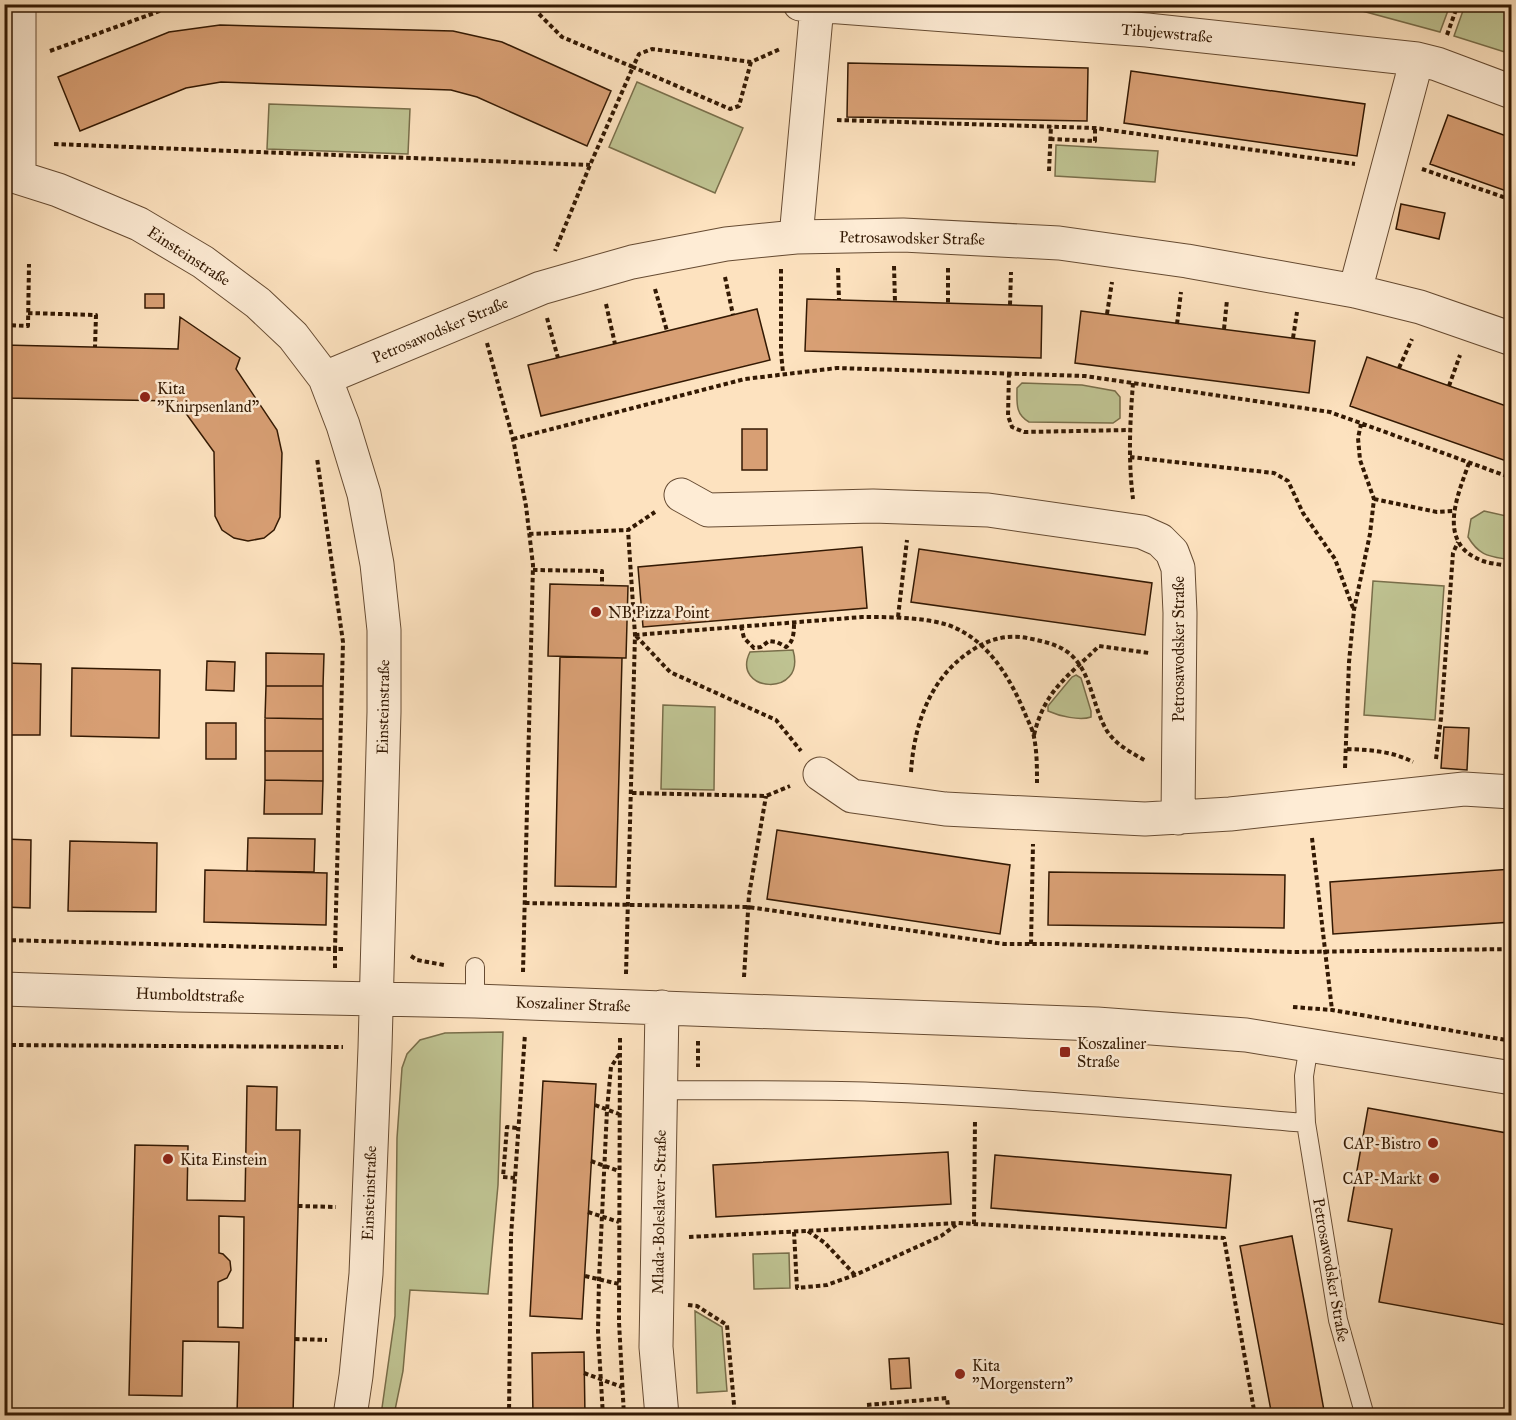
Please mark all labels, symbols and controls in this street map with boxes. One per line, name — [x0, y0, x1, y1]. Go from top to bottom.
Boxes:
street label: Tibujewstraße — [1120, 20, 1214, 46]
street label: Einsteinstraße — [144, 222, 234, 290]
street label: Petrosawodsker Straße — [839, 227, 986, 249]
street label: Petrosawodsker Straße — [369, 293, 511, 367]
place label: Kita "Knirpsenland" — [157, 379, 259, 416]
marker: Kita "Knirpsenland" — [138, 390, 152, 404]
street label: Petrosawodsker Straße — [1169, 576, 1188, 722]
place label: NB Pizza Point — [608, 603, 710, 622]
marker: NB Pizza Point — [589, 605, 603, 619]
street label: Einsteinstraße — [373, 659, 393, 755]
street label: Humboldtstraße — [135, 984, 245, 1006]
street label: Koszaliner Straße — [515, 992, 631, 1016]
place label: Koszaliner Straße — [1077, 1034, 1146, 1071]
marker: Koszaliner Straße — [1058, 1045, 1072, 1059]
street label: Mlada-Boleslaver-Straße — [648, 1129, 670, 1294]
place label: CAP-Bistro — [1343, 1134, 1421, 1153]
marker: CAP-Bistro — [1426, 1136, 1440, 1150]
street label: Einsteinstraße — [358, 1145, 380, 1241]
place label: Kita Einstein — [180, 1150, 268, 1169]
marker: Kita Einstein — [161, 1152, 175, 1166]
place label: CAP-Markt — [1342, 1169, 1422, 1188]
marker: CAP-Markt — [1427, 1171, 1441, 1185]
street label: Petrosawodsker Straße — [1309, 1196, 1353, 1344]
place label: Kita "Morgenstern" — [972, 1356, 1073, 1394]
marker: Kita "Morgenstern" — [953, 1367, 967, 1381]

